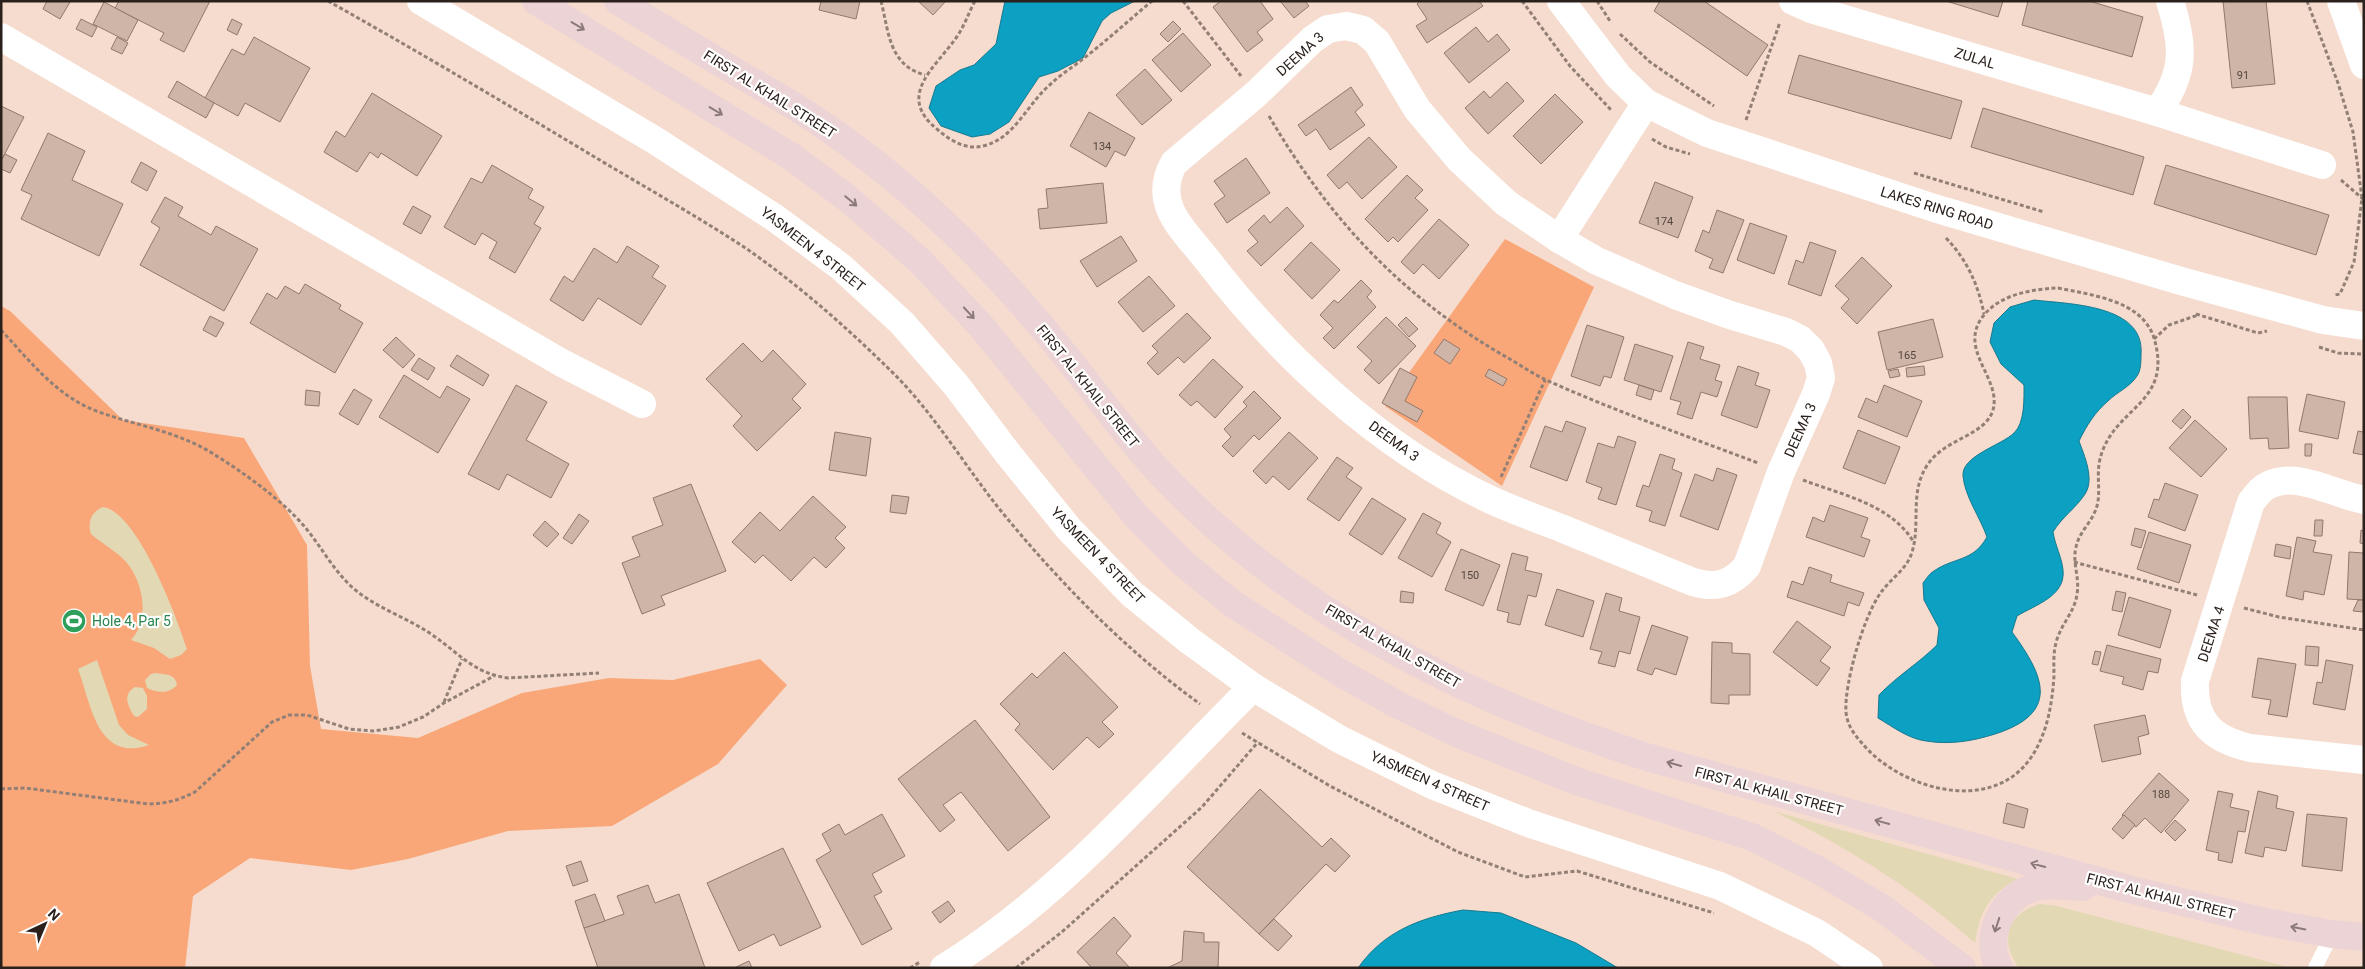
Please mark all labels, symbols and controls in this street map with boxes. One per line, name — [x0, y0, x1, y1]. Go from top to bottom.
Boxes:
one-way arrow — [570, 22, 584, 32]
street label: DEEMA 3 — [1273, 29, 1327, 79]
street label: ZULAL — [1953, 44, 1998, 72]
street label: FIRST AL KHAIL STREET — [701, 47, 840, 142]
house number: 91 — [2237, 69, 2249, 82]
one-way arrow — [709, 106, 723, 116]
house number: 134 — [1093, 140, 1111, 153]
street label: LAKES RING ROAD — [1879, 183, 1995, 233]
one-way arrow — [844, 196, 857, 207]
street label: YASMEEN 4 STREET — [758, 203, 869, 295]
house number: 174 — [1655, 215, 1673, 228]
one-way arrow — [963, 307, 975, 319]
street label: FIRST AL KHAIL STREET — [1034, 322, 1143, 451]
house number: 165 — [1898, 349, 1916, 362]
street label: DEEMA 3 — [1781, 400, 1819, 460]
street label: DEEMA 3 — [1366, 418, 1422, 464]
street label: YASMEEN 4 STREET — [1048, 503, 1149, 607]
house number: 150 — [1461, 569, 1479, 582]
street label: FIRST AL KHAIL STREET — [1323, 601, 1464, 691]
street label: DEEMA 4 — [2194, 604, 2228, 664]
sports icon: Hole 4, Par 5 — [61, 608, 87, 634]
place label: Hole 4, Par 5 — [92, 613, 171, 629]
street label: YASMEEN 4 STREET — [1368, 748, 1492, 815]
one-way arrow — [1667, 759, 1683, 769]
street label: FIRST AL KHAIL STREET — [1693, 764, 1845, 819]
house number: 188 — [2152, 788, 2170, 801]
one-way arrow — [1874, 816, 1890, 826]
one-way arrow — [2031, 859, 2047, 869]
street label: FIRST AL KHAIL STREET — [2085, 870, 2238, 922]
north arrow — [20, 899, 70, 949]
text: N — [45, 905, 63, 924]
one-way arrow — [1991, 917, 2001, 933]
one-way arrow — [2291, 923, 2307, 932]

